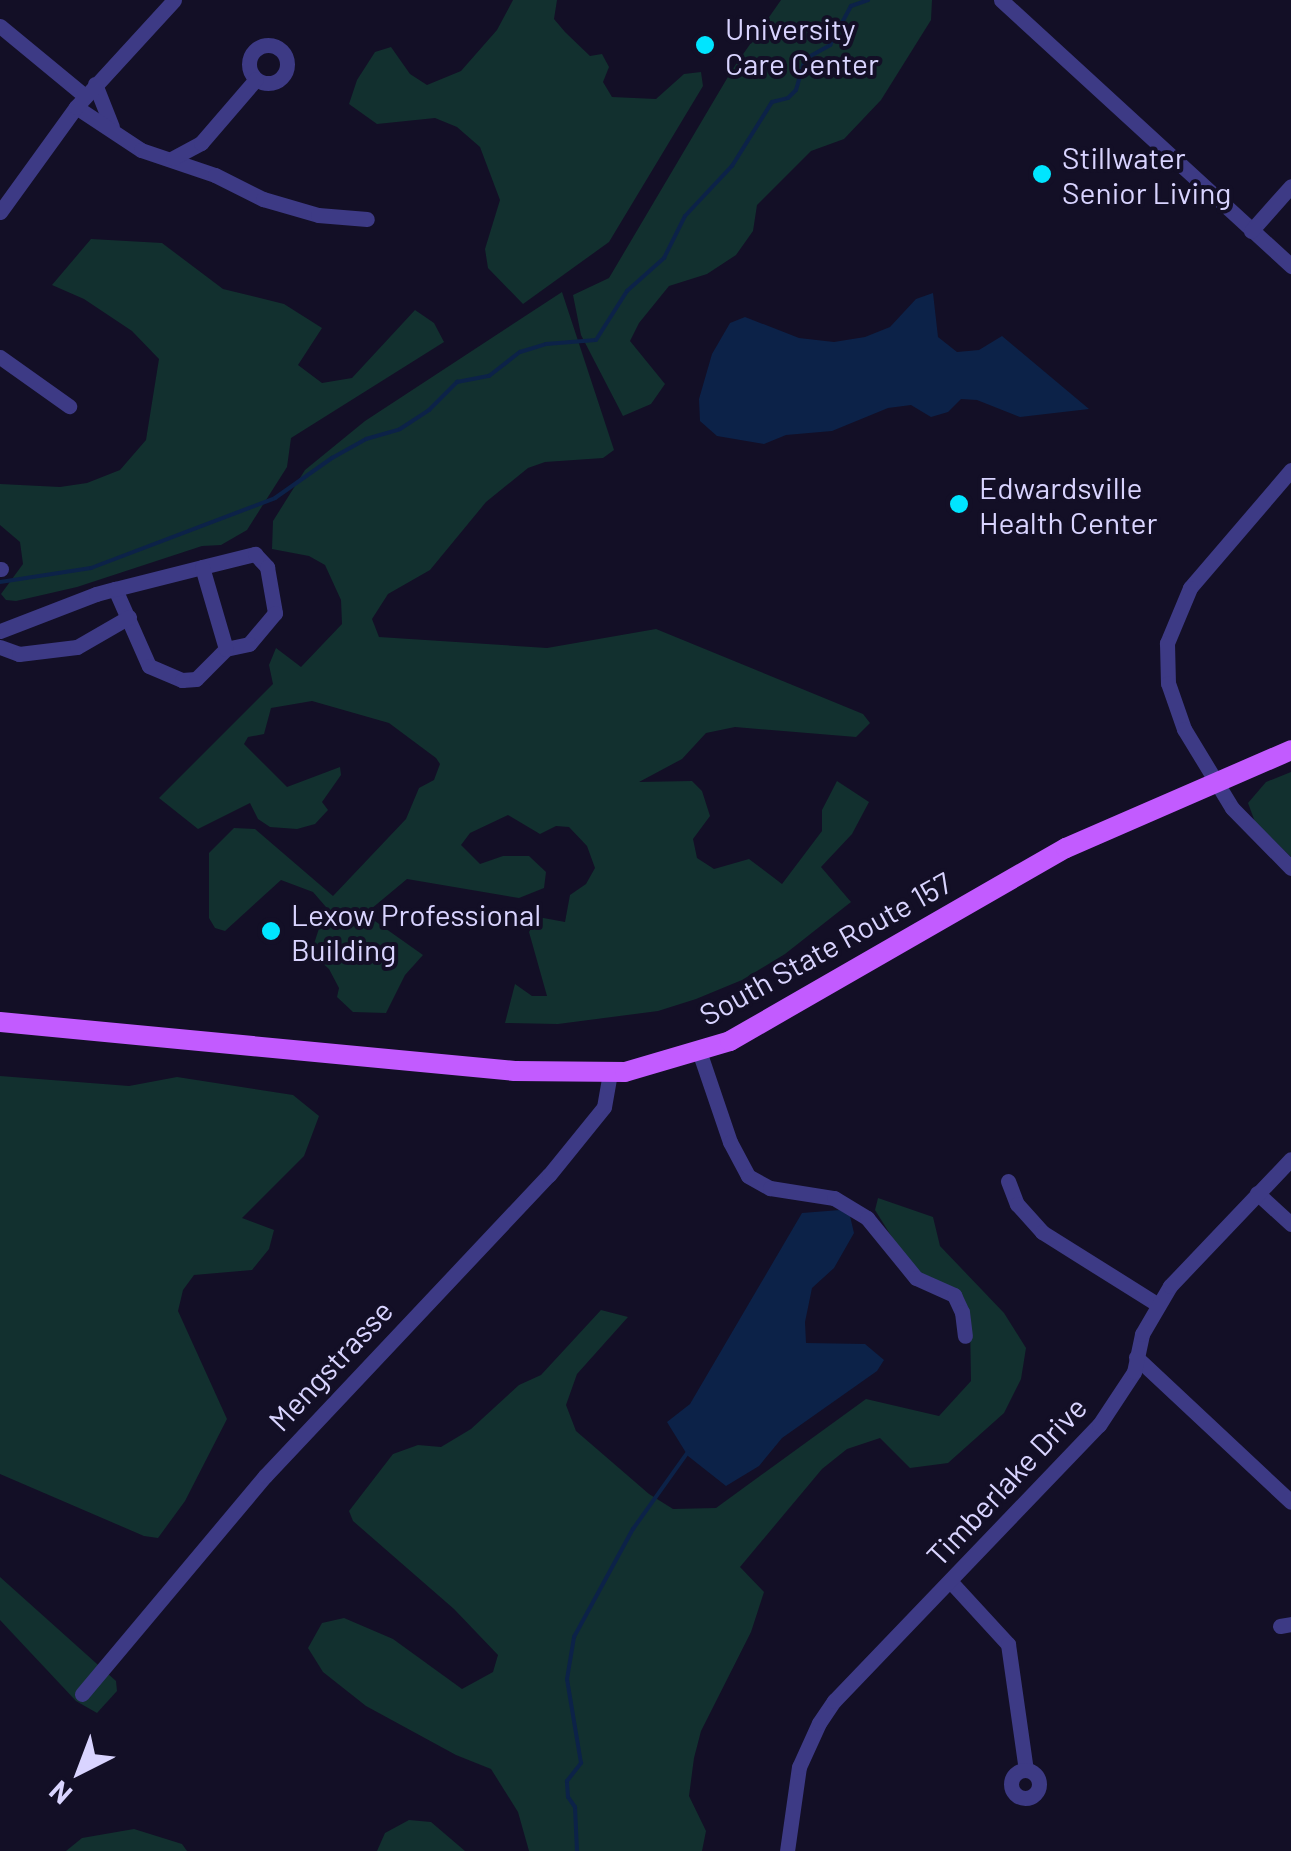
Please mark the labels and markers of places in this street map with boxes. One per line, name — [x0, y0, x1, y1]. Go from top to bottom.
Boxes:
place label: University Care Center — [725, 10, 879, 80]
marker: University Care Center — [694, 34, 716, 56]
place label: Stillwater Senior Living — [1062, 139, 1231, 210]
marker: Stillwater Senior Living — [1031, 163, 1053, 185]
place label: Edwardsville Health Center — [979, 469, 1157, 540]
marker: Edwardsville Health Center — [948, 493, 970, 515]
place label: Lexow Professional Building — [291, 896, 541, 966]
marker: Lexow Professional Building — [260, 920, 282, 942]

